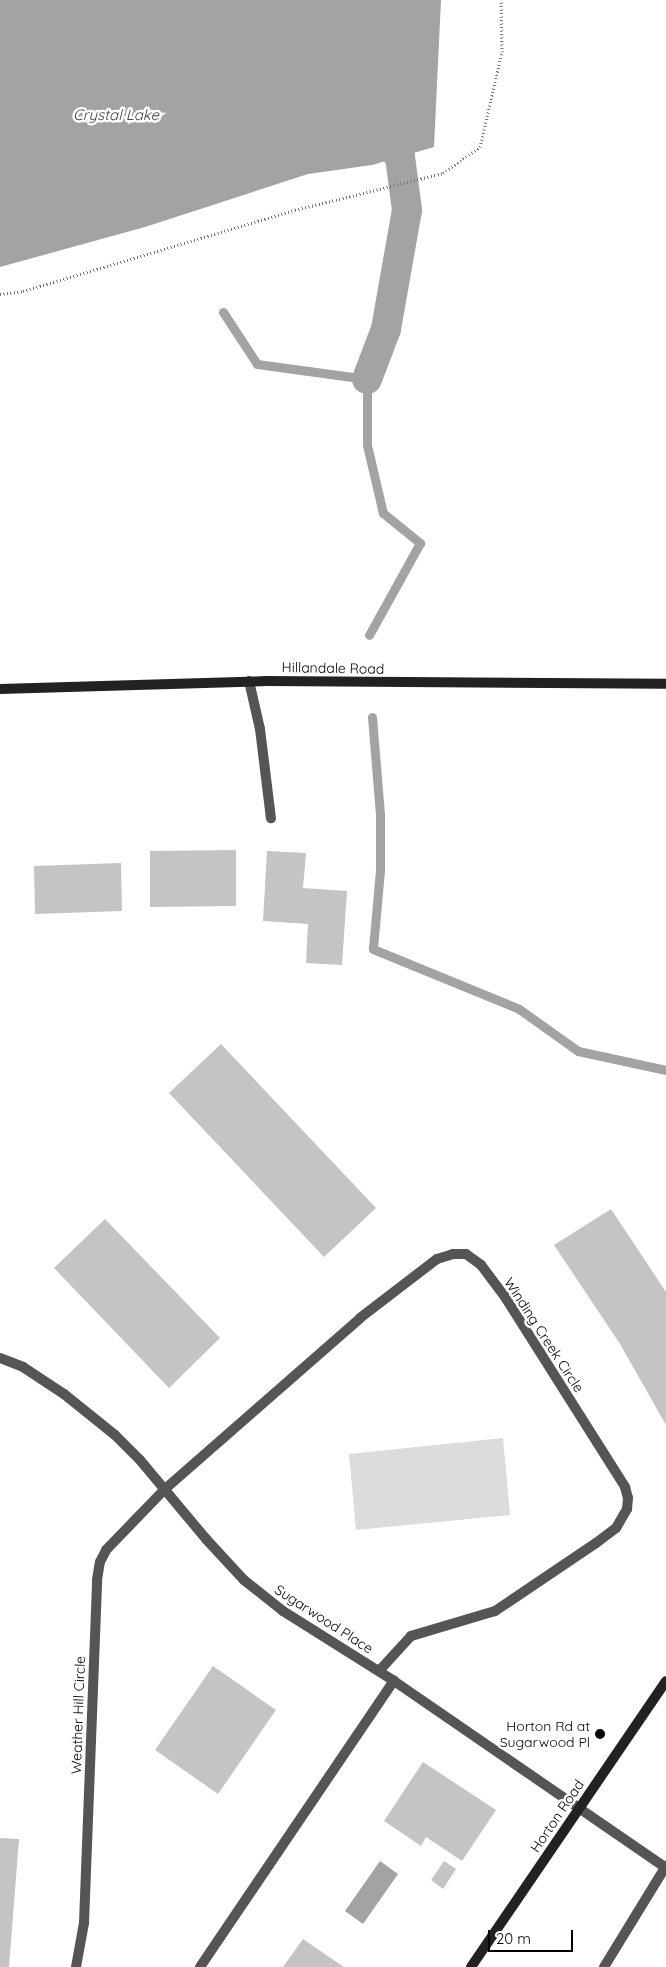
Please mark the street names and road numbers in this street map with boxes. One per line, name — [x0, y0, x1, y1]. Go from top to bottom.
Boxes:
street label: Hillandale Road — [282, 659, 384, 677]
street label: Winding Creek Circle — [501, 1274, 587, 1396]
street label: Sugarwood Place — [272, 1581, 376, 1657]
street label: Weather Hill Circle — [68, 1656, 88, 1774]
street label: Horton Road — [527, 1777, 587, 1855]

